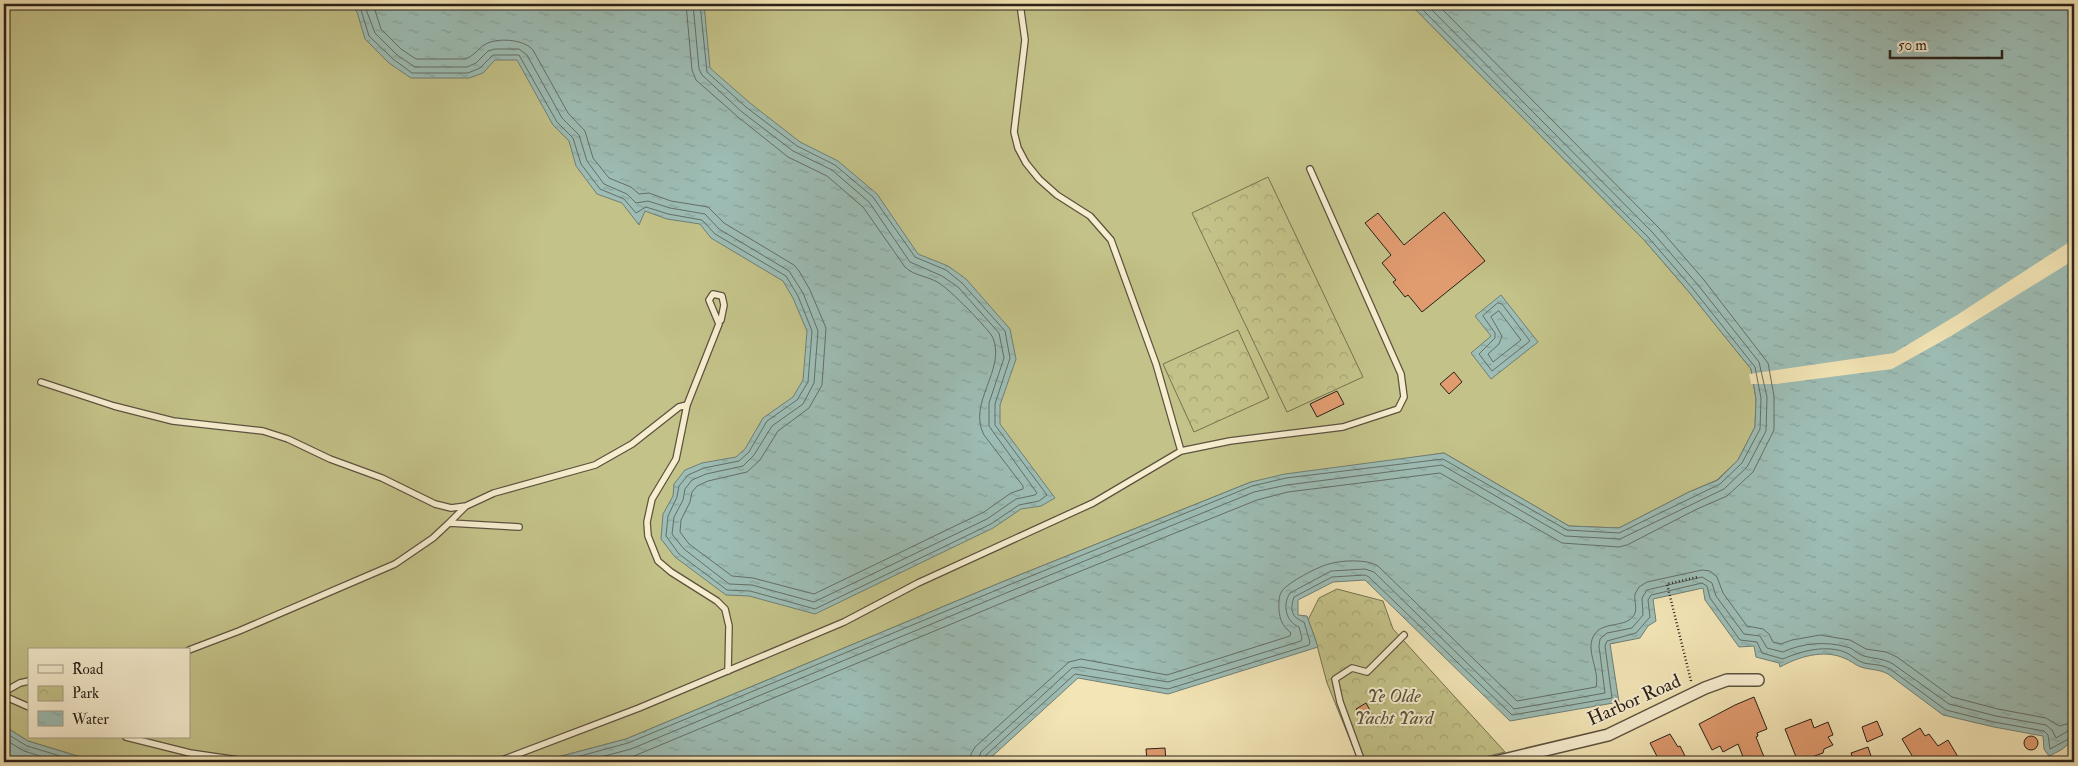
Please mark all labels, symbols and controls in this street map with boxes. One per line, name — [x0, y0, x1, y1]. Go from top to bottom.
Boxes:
scale bar — [1890, 28, 2003, 60]
text: 50 m — [1898, 36, 1927, 55]
legend — [28, 648, 190, 738]
text: Road — [72, 660, 104, 679]
street label: Harbor Road — [1584, 668, 1685, 731]
text: Park — [72, 684, 99, 703]
park label: Ye Olde Yacht Yard — [1354, 684, 1435, 730]
text: Water — [71, 710, 109, 729]

